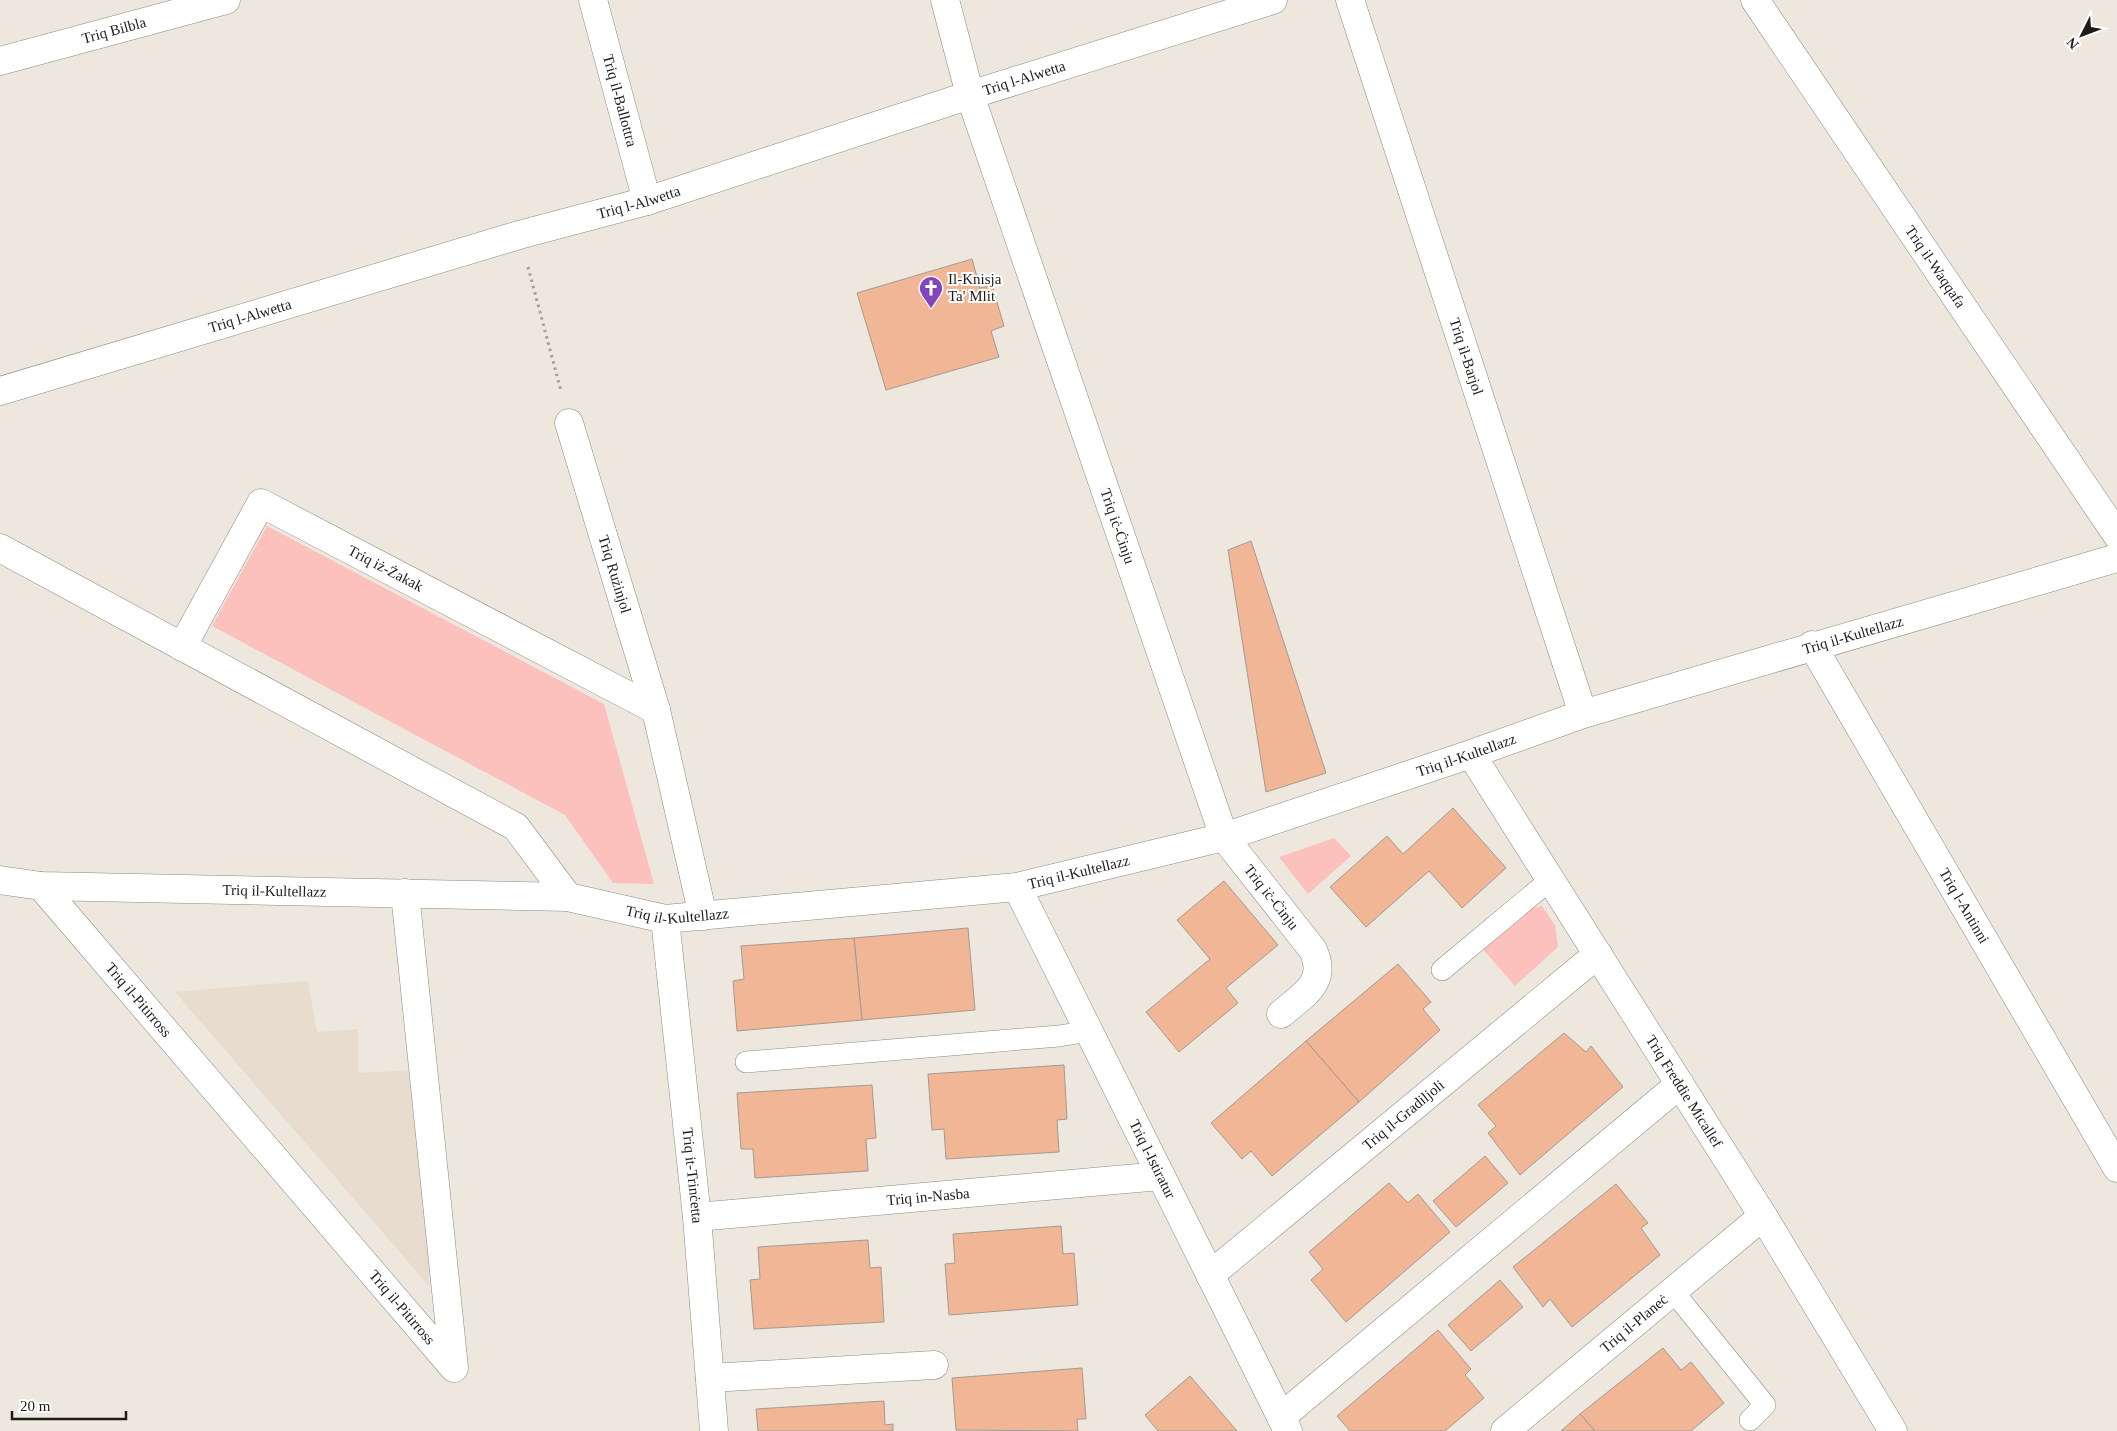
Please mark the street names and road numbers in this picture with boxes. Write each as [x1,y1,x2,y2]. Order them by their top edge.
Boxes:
street label: Triq Bilbla [80,14,148,47]
street label: Triq il-Ballottra [600,53,640,149]
street label: Triq l-Alwetta [981,57,1068,99]
street label: Triq l-Alwetta [595,183,683,222]
street label: Triq il-Waqqafa [1902,223,1969,311]
street label: Triq l-Alwetta [207,296,294,336]
street label: Triq il-Barjol [1446,316,1486,397]
street label: Triq iċ-Ċinju [1097,487,1138,566]
street label: Triq Rużinjol [595,533,634,615]
street label: Triq iż-Żakak [345,542,426,595]
street label: Triq il-Kultellazz [1801,613,1905,657]
street label: Triq il-Kultellazz [1414,731,1518,780]
street label: Triq il-Kultellazz [1026,852,1132,892]
street label: Triq iċ-Ċinju [1241,861,1302,933]
street label: Triq l-Antinni [1936,866,1992,946]
street label: Triq il-Kultellazz [222,882,327,900]
street label: Triq il-Kultellazz [624,902,730,927]
street label: Triq il-Pitirross [102,960,175,1040]
street label: Triq Freddie Micallef [1643,1032,1726,1150]
street label: Triq il-Gradiljoli [1359,1077,1447,1153]
street label: Triq l-Istiratur [1126,1117,1179,1201]
street label: Triq it-Trinċetta [679,1127,706,1224]
street label: Triq in-Nasba [886,1185,971,1208]
street label: Triq il-Pitirross [366,1267,438,1348]
street label: Triq il-Planeċ [1597,1291,1671,1356]

